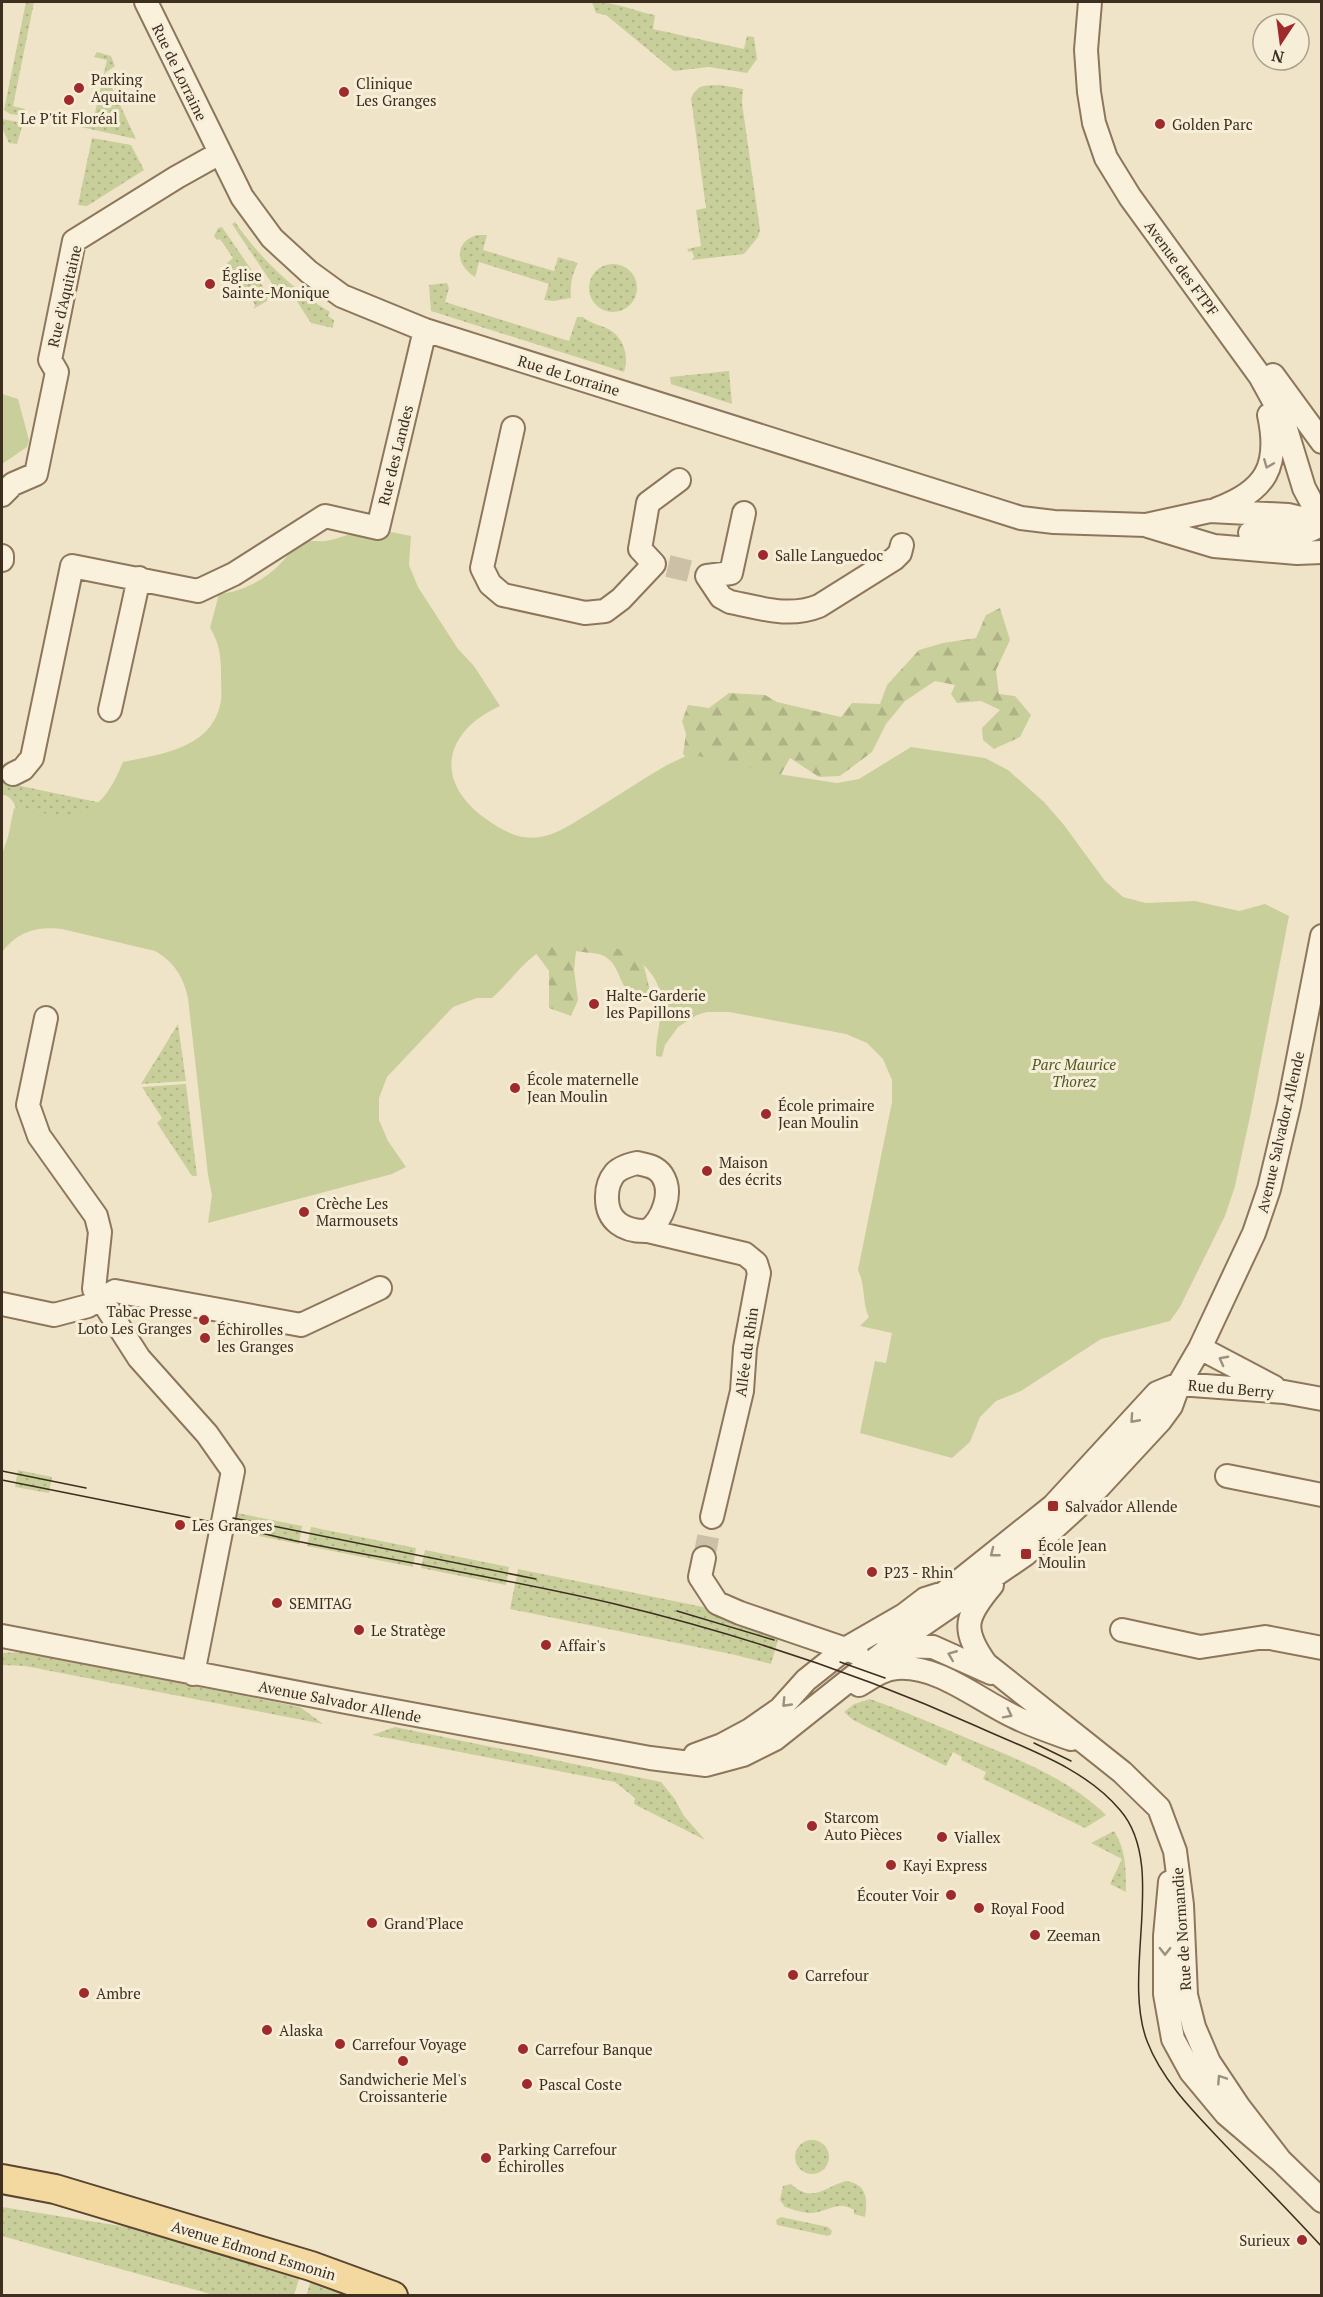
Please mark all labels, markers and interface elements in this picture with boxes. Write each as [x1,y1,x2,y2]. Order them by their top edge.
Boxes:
north arrow [1251,12,1311,72]
street label: Rue de Lorraine [148,20,212,124]
text: N [1269,45,1286,69]
place label: Parking Aquitaine [91,69,156,106]
place label: Clinique Les Granges [356,73,436,110]
marker: Parking Aquitaine [72,81,86,95]
marker: Clinique Les Granges [337,85,351,99]
marker: Le P'tit Floréal [62,93,76,107]
place label: Le P'tit Floréal [20,108,118,128]
place label: Golden Parc [1172,114,1253,134]
marker: Golden Parc [1153,117,1167,131]
street label: Avenue des FTPF [1141,216,1223,320]
street label: Rue d'Aquitaine [43,243,85,349]
place label: Église Sainte-Monique [222,265,330,302]
marker: Église Sainte-Monique [203,277,217,291]
street label: Rue de Lorraine [516,350,622,400]
street label: Rue des Landes [373,403,417,507]
one-way arrow [1263,458,1276,469]
place label: Salle Languedoc [775,545,883,565]
marker: Salle Languedoc [756,548,770,562]
place label: Halte-Garderie les Papillons [606,985,706,1022]
marker: Halte-Garderie les Papillons [587,997,601,1011]
street label: Avenue Salvador Allende [1252,1049,1308,1215]
park label: Parc Maurice Thorez [1031,1054,1116,1091]
place label: École maternelle Jean Moulin [527,1069,639,1106]
marker: École maternelle Jean Moulin [508,1081,522,1095]
place label: École primaire Jean Moulin [778,1095,875,1132]
marker: École primaire Jean Moulin [759,1107,773,1121]
place label: Maison des écrits [719,1152,782,1189]
marker: Maison des écrits [700,1164,714,1178]
place label: Crèche Les Marmousets [316,1193,398,1230]
marker: Crèche Les Marmousets [297,1205,311,1219]
place label: Tabac Presse Loto Les Granges [78,1301,192,1338]
street label: Allée du Rhin [730,1306,762,1398]
marker: Tabac Presse Loto Les Granges [197,1313,211,1327]
place label: Échirolles les Granges [217,1319,294,1356]
marker: Échirolles les Granges [198,1331,212,1345]
one-way arrow [1219,1356,1229,1367]
street label: Rue du Berry [1187,1374,1275,1402]
one-way arrow [1130,1412,1141,1423]
place label: Salvador Allende [1065,1496,1178,1516]
marker: Salvador Allende [1046,1499,1060,1513]
place label: Les Granges [192,1515,272,1535]
marker: Les Granges [173,1518,187,1532]
place label: École Jean Moulin [1038,1535,1107,1572]
one-way arrow [990,1546,1001,1557]
marker: École Jean Moulin [1019,1547,1033,1561]
place label: P23 - Rhin [884,1562,953,1582]
marker: P23 - Rhin [865,1565,879,1579]
place label: SEMITAG [289,1593,353,1613]
marker: SEMITAG [270,1596,284,1610]
place label: Le Stratège [371,1620,446,1640]
marker: Le Stratège [352,1623,366,1637]
place label: Affair's [558,1635,606,1655]
marker: Affair's [539,1638,553,1652]
one-way arrow [947,1650,958,1662]
street label: Avenue Salvador Allende [257,1675,423,1727]
one-way arrow [782,1695,793,1706]
one-way arrow [1002,1706,1013,1718]
place label: Starcom Auto Pièces [824,1807,902,1844]
marker: Starcom Auto Pièces [805,1819,819,1833]
place label: Viallex [954,1827,1001,1847]
marker: Viallex [935,1830,949,1844]
place label: Kayi Express [903,1855,987,1875]
marker: Kayi Express [884,1858,898,1872]
street label: Rue de Normandie [1167,1867,1195,1991]
place label: Écouter Voir [857,1885,939,1905]
marker: Écouter Voir [944,1888,958,1902]
place label: Royal Food [991,1898,1065,1918]
marker: Royal Food [972,1901,986,1915]
place label: Grand'Place [384,1913,464,1933]
marker: Grand'Place [365,1916,379,1930]
place label: Zeeman [1047,1925,1100,1945]
marker: Zeeman [1028,1928,1042,1942]
one-way arrow [1159,1946,1171,1955]
place label: Carrefour [805,1965,869,1985]
marker: Carrefour [786,1968,800,1982]
place label: Ambre [96,1983,141,2003]
marker: Ambre [77,1986,91,2000]
place label: Alaska [279,2020,324,2040]
marker: Alaska [260,2023,274,2037]
place label: Carrefour Voyage [352,2034,467,2054]
marker: Carrefour Voyage [333,2037,347,2051]
place label: Carrefour Banque [535,2039,653,2059]
marker: Carrefour Banque [516,2042,530,2056]
marker: Sandwicherie Mel's Croissanterie [396,2054,410,2068]
place label: Sandwicherie Mel's Croissanterie [339,2069,467,2106]
place label: Pascal Coste [539,2074,622,2094]
one-way arrow [1217,2074,1228,2085]
marker: Pascal Coste [520,2077,534,2091]
place label: Parking Carrefour Échirolles [498,2139,617,2176]
marker: Parking Carrefour Échirolles [479,2151,493,2165]
street label: Avenue Edmond Esmonin [169,2215,339,2285]
place label: Surieux [1239,2230,1290,2250]
marker: Surieux [1295,2233,1309,2247]

